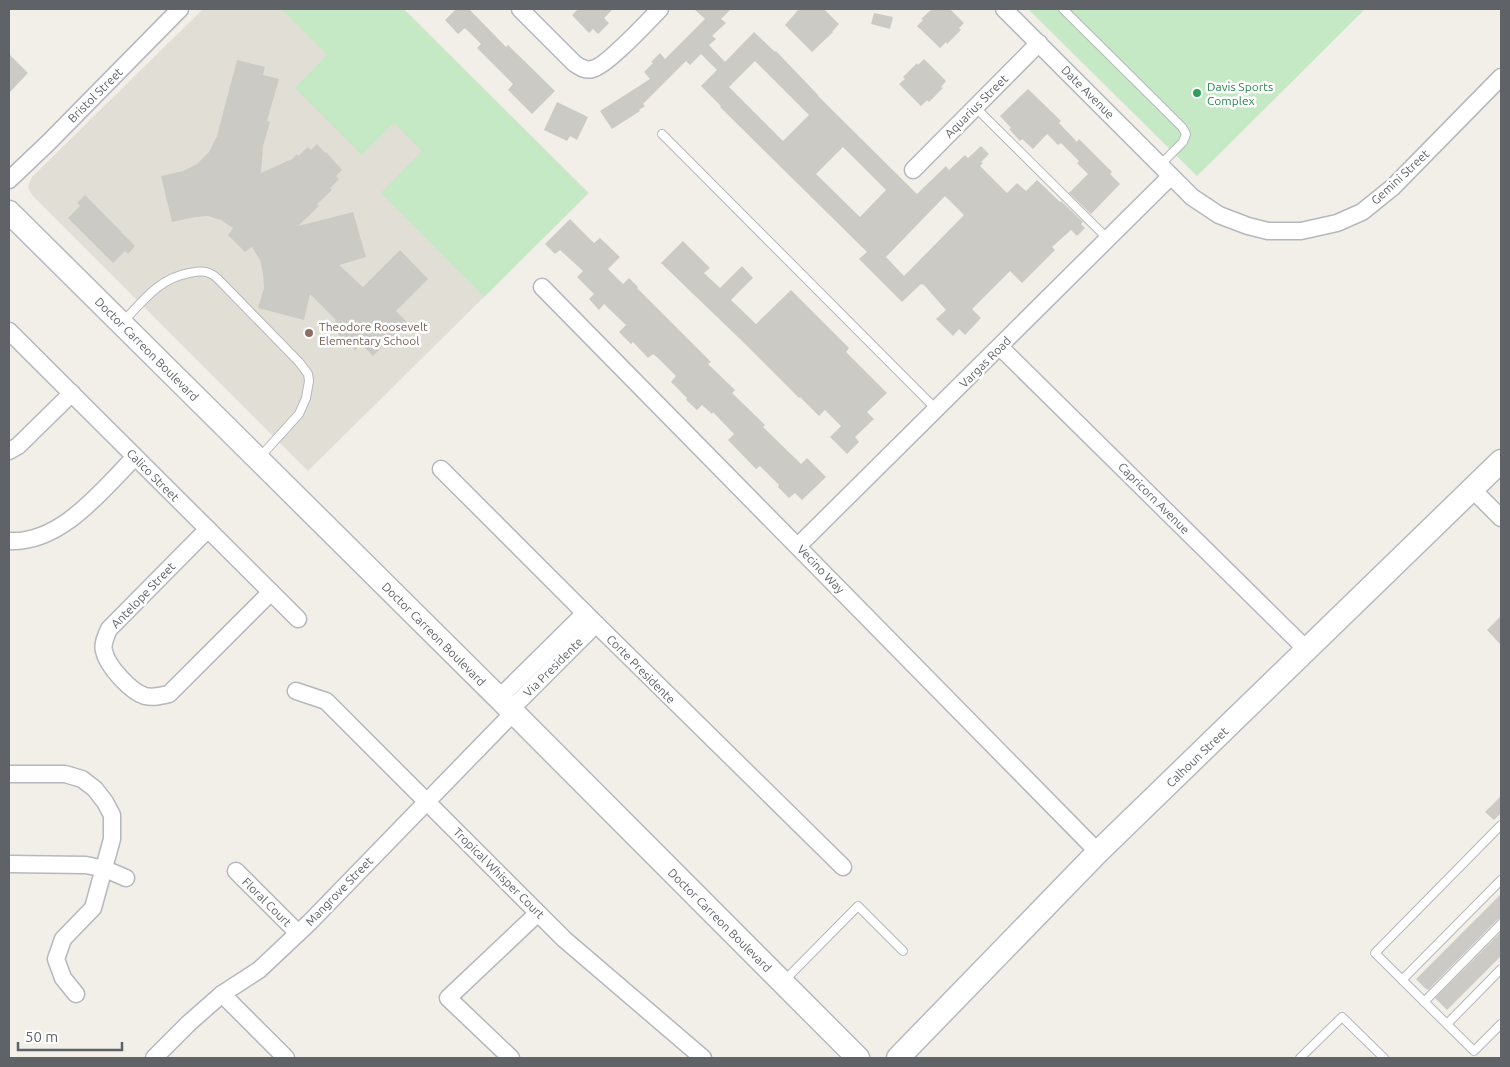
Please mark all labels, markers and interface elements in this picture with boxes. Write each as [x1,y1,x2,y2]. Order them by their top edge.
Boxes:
street label: Date Avenue [1059,63,1117,121]
street label: Bristol Street [65,65,125,125]
street label: Aquarius Street [942,72,1010,140]
place label: Davis Sports Complex [1207,80,1273,107]
marker: Davis Sports Complex [1191,87,1203,99]
street label: Gemini Street [1369,147,1432,207]
street label: Doctor Carreon Boulevard [93,295,201,403]
place label: Theodore Roosevelt Elementary School [319,320,428,347]
marker: Theodore Roosevelt Elementary School [303,327,315,339]
street label: Vargas Road [957,334,1013,390]
street label: Calico Street [124,446,182,504]
street label: Capricorn Avenue [1116,460,1192,536]
street label: Vecino Way [795,542,847,596]
street label: Antelope Street [108,559,178,630]
street label: Doctor Carreon Boulevard [380,580,488,688]
street label: Corte Presidente [604,632,678,706]
street label: Via Presidente [521,635,585,699]
street label: Calhoun Street [1164,724,1231,790]
street label: Tropical Whisper Court [451,825,547,921]
street label: Mangrove Street [303,854,375,928]
street label: Doctor Carreon Boulevard [666,866,774,974]
street label: Floral Court [240,875,294,929]
scale bar [18,1020,121,1052]
text: 50 m [25,1028,58,1045]

